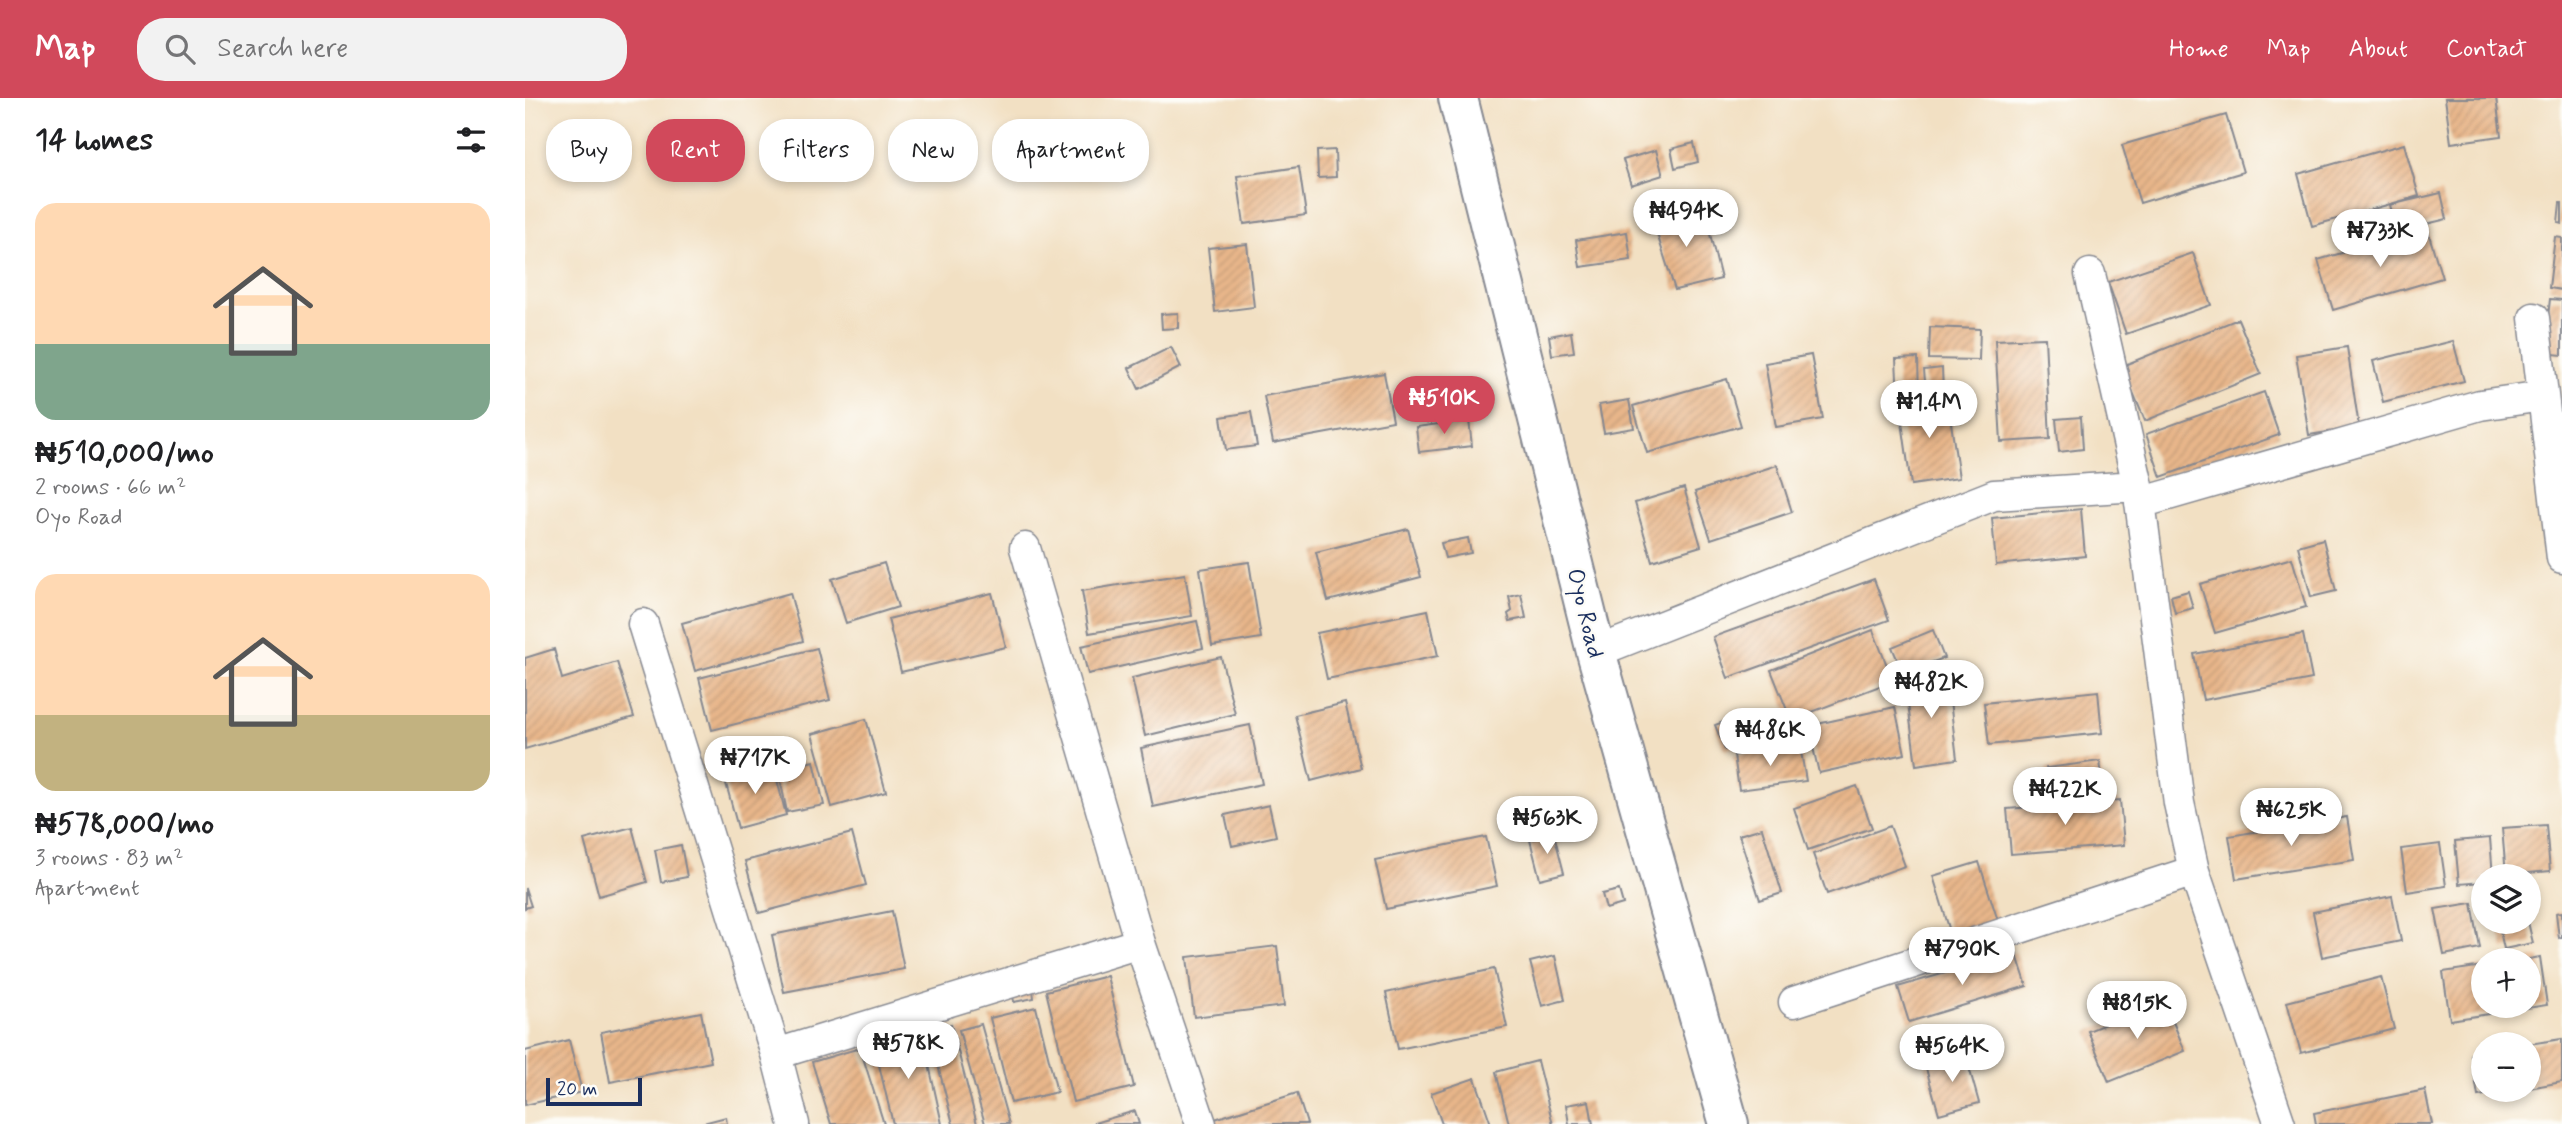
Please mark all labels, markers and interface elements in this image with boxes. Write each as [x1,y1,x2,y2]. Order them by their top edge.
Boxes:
search box [137,18,627,81]
text: Map [35,27,95,71]
icon: search [161,30,199,68]
text: Search here [217,32,348,66]
text: Home [2169,34,2229,65]
text: Map [2267,34,2311,65]
text: About [2349,34,2408,65]
text: Contact [2446,34,2527,65]
chip: Buy [546,119,632,182]
chip: Rent [646,119,745,182]
chip: Filters [759,119,874,182]
chip: New [888,119,978,182]
chip: Apartment [992,119,1149,182]
text: 14 homes [35,121,153,160]
icon: filters [452,121,490,159]
pin: ₦494K [1637,190,1735,249]
text: ₦494K [1649,197,1723,227]
pin: ₦733K [2331,209,2429,269]
text: ₦733K [2347,217,2413,247]
icon: home [200,248,326,374]
pin: ₦510K [1395,376,1493,436]
pin: ₦1.4M [1880,380,1978,440]
text: ₦510K [1409,384,1479,414]
text: ₦1.4M [1896,388,1962,418]
text: ₦510,000/mo [35,434,214,473]
text: 2 rooms · 66 m² [35,473,186,503]
text: Oyo Road [35,503,123,533]
street label: Oyo Road [1558,565,1611,661]
icon: home [200,619,326,745]
pin: ₦482K [1882,660,1980,720]
text: ₦482K [1895,668,1967,698]
pin: ₦486K [1721,708,1819,768]
text: ₦486K [1735,716,1805,746]
pin: ₦717K [706,736,804,796]
text: ₦717K [720,744,790,774]
pin: ₦422K [2016,768,2114,827]
text: ₦422K [2029,775,2101,805]
pin: ₦625K [2242,788,2340,848]
pin: ₦563K [1498,796,1596,856]
text: ₦625K [2256,796,2326,826]
text: ₦563K [1513,804,1581,834]
text: ₦578,000/mo [35,805,214,844]
text: 3 rooms · 83 m² [35,844,183,874]
map controls [2471,864,2541,1102]
button: layers [2471,864,2541,934]
text: Apartment [35,874,140,904]
pin: ₦790K [1913,928,2011,987]
text: ₦790K [1925,935,1999,965]
button: + [2471,948,2541,1018]
pin: ₦815K [2088,982,2186,1041]
text: ₦815K [2103,989,2171,1019]
pin: ₦578K [859,1021,957,1081]
pin: ₦564K [1903,1024,2001,1084]
text: ₦578K [873,1029,943,1059]
text: ₦564K [1916,1032,1988,1062]
button: − [2471,1032,2541,1102]
scale bar [546,1075,642,1107]
text: 20 m [557,1077,597,1102]

